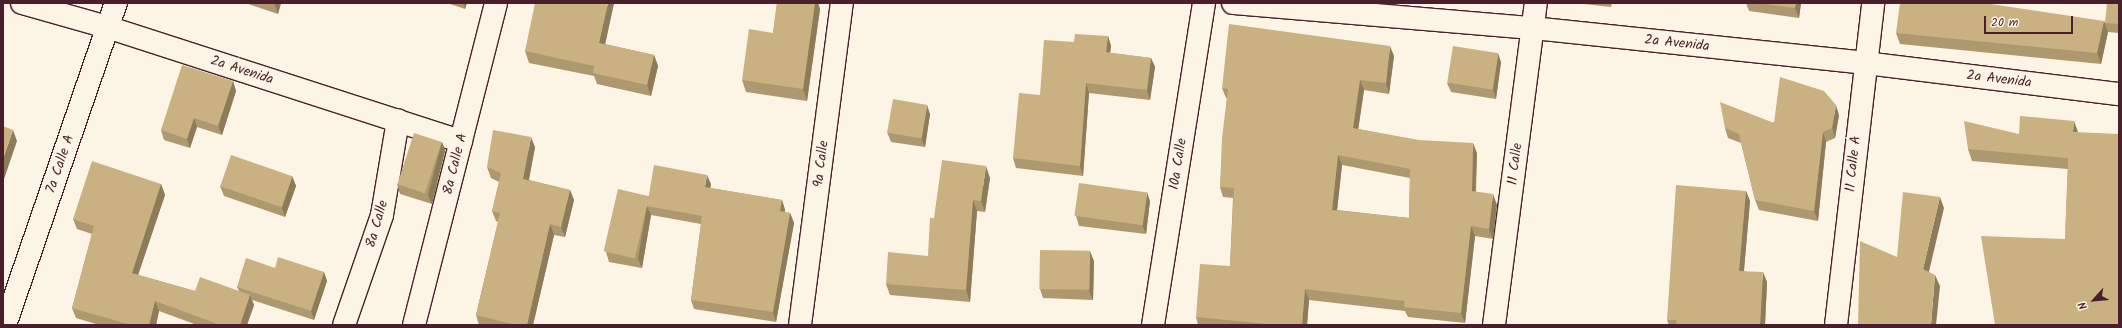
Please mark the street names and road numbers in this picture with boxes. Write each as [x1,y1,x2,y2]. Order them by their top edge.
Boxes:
street label: 2a Avenida [1644,31,1710,55]
street label: 2a Avenida [208,52,276,88]
street label: 2a Avenida [1966,67,2032,91]
street label: 8a Calle A [439,131,471,197]
street label: 7a Calle A [42,132,78,196]
street label: 11 Calle A [1842,135,1864,193]
street label: 10a Calle [1166,137,1190,191]
street label: 9a Calle [810,140,832,188]
street label: 11 Calle [1504,142,1526,186]
street label: 8a Calle [362,198,392,250]

